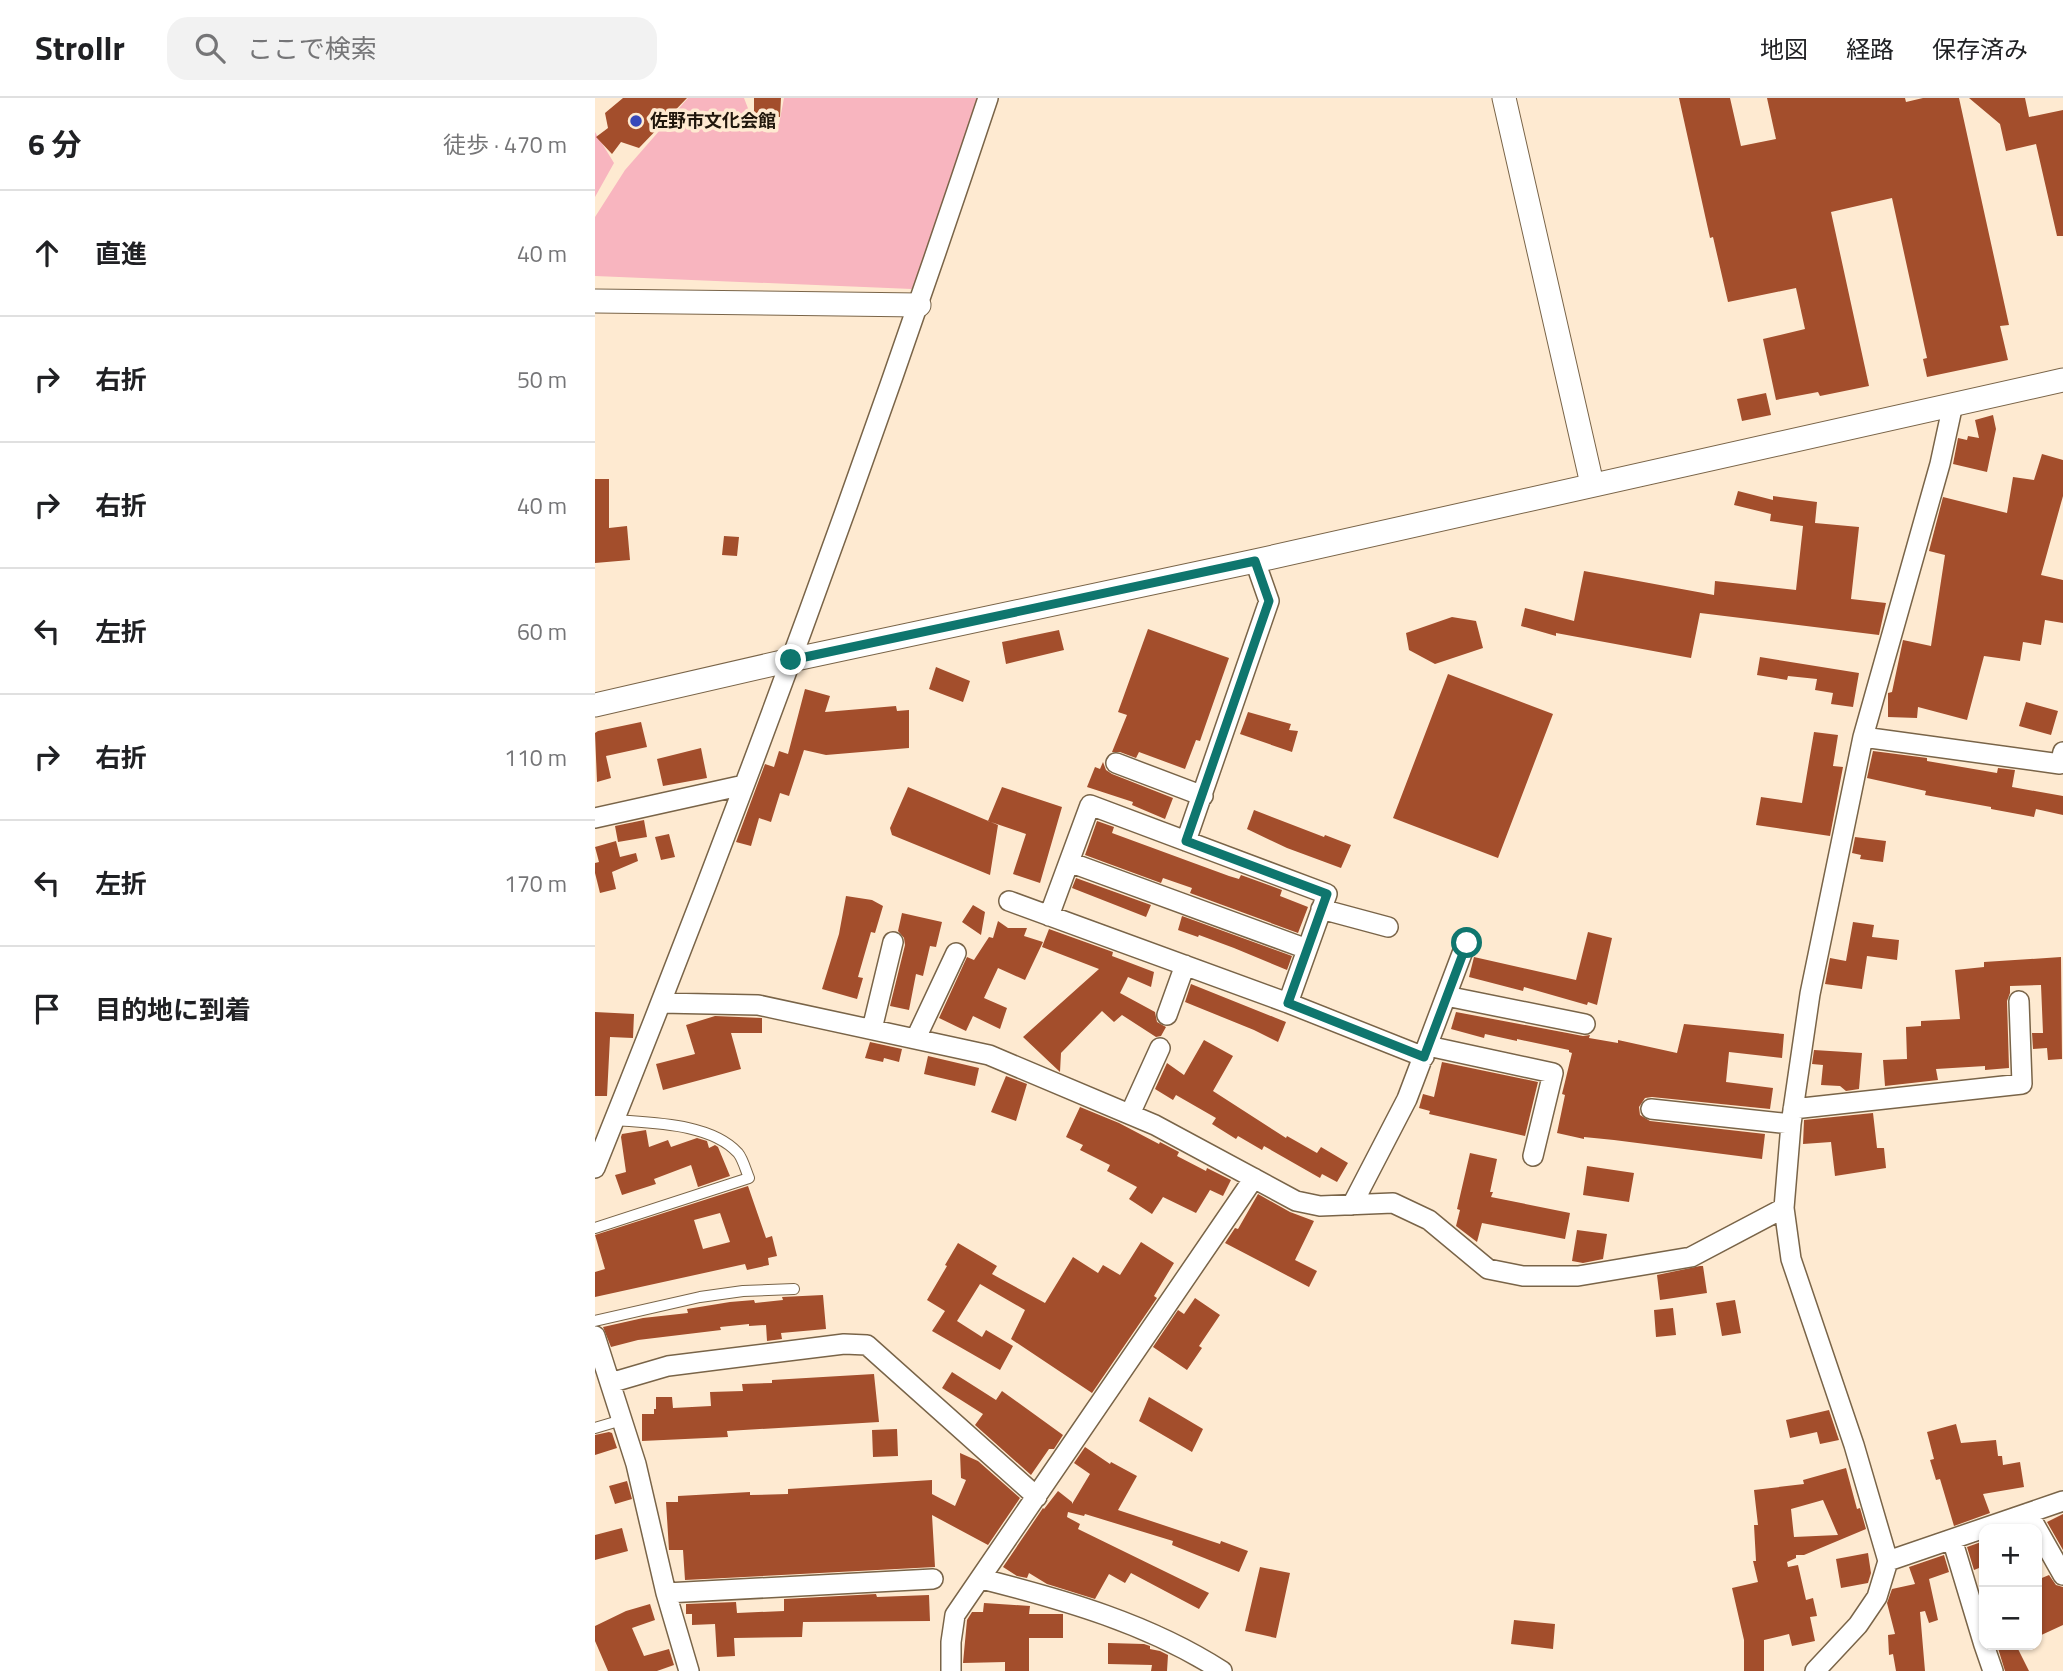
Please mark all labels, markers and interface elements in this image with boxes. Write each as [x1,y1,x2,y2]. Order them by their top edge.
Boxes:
search box [167,17,657,80]
text: Strollr [35,23,125,73]
icon: search [191,29,229,67]
text: ここで検索 [247,29,377,68]
text: 地図 [1760,31,1808,67]
text: 経路 [1846,31,1894,67]
text: 保存済み [1932,31,2028,67]
place label: 佐野市文化会館 [650,107,776,134]
marker: 佐野市文化会館 [628,113,644,129]
text: 6 分 [28,121,81,167]
text: 徒歩 · 470 m [443,127,567,162]
icon: ahead [28,234,66,272]
text: 直進 [95,234,147,273]
text: 40 m [517,236,567,271]
icon: right [28,360,66,398]
text: 右折 [95,360,147,399]
text: 50 m [517,362,567,397]
icon: right [28,486,66,524]
text: 右折 [95,486,147,525]
text: 40 m [517,488,567,523]
icon: left [28,612,66,650]
text: 左折 [95,612,147,651]
text: 60 m [517,614,567,649]
route end [775,644,806,675]
icon: right [28,738,66,776]
text: 右折 [95,738,147,777]
text: 110 m [504,740,567,775]
icon: left [28,864,66,902]
text: 左折 [95,864,147,903]
text: 170 m [504,866,567,901]
route start [1451,927,1482,958]
icon: arrive [28,990,66,1028]
text: 目的地に到着 [95,990,251,1029]
map controls [1979,1524,2042,1650]
button: + [1979,1524,2042,1587]
button: − [1979,1587,2042,1650]

